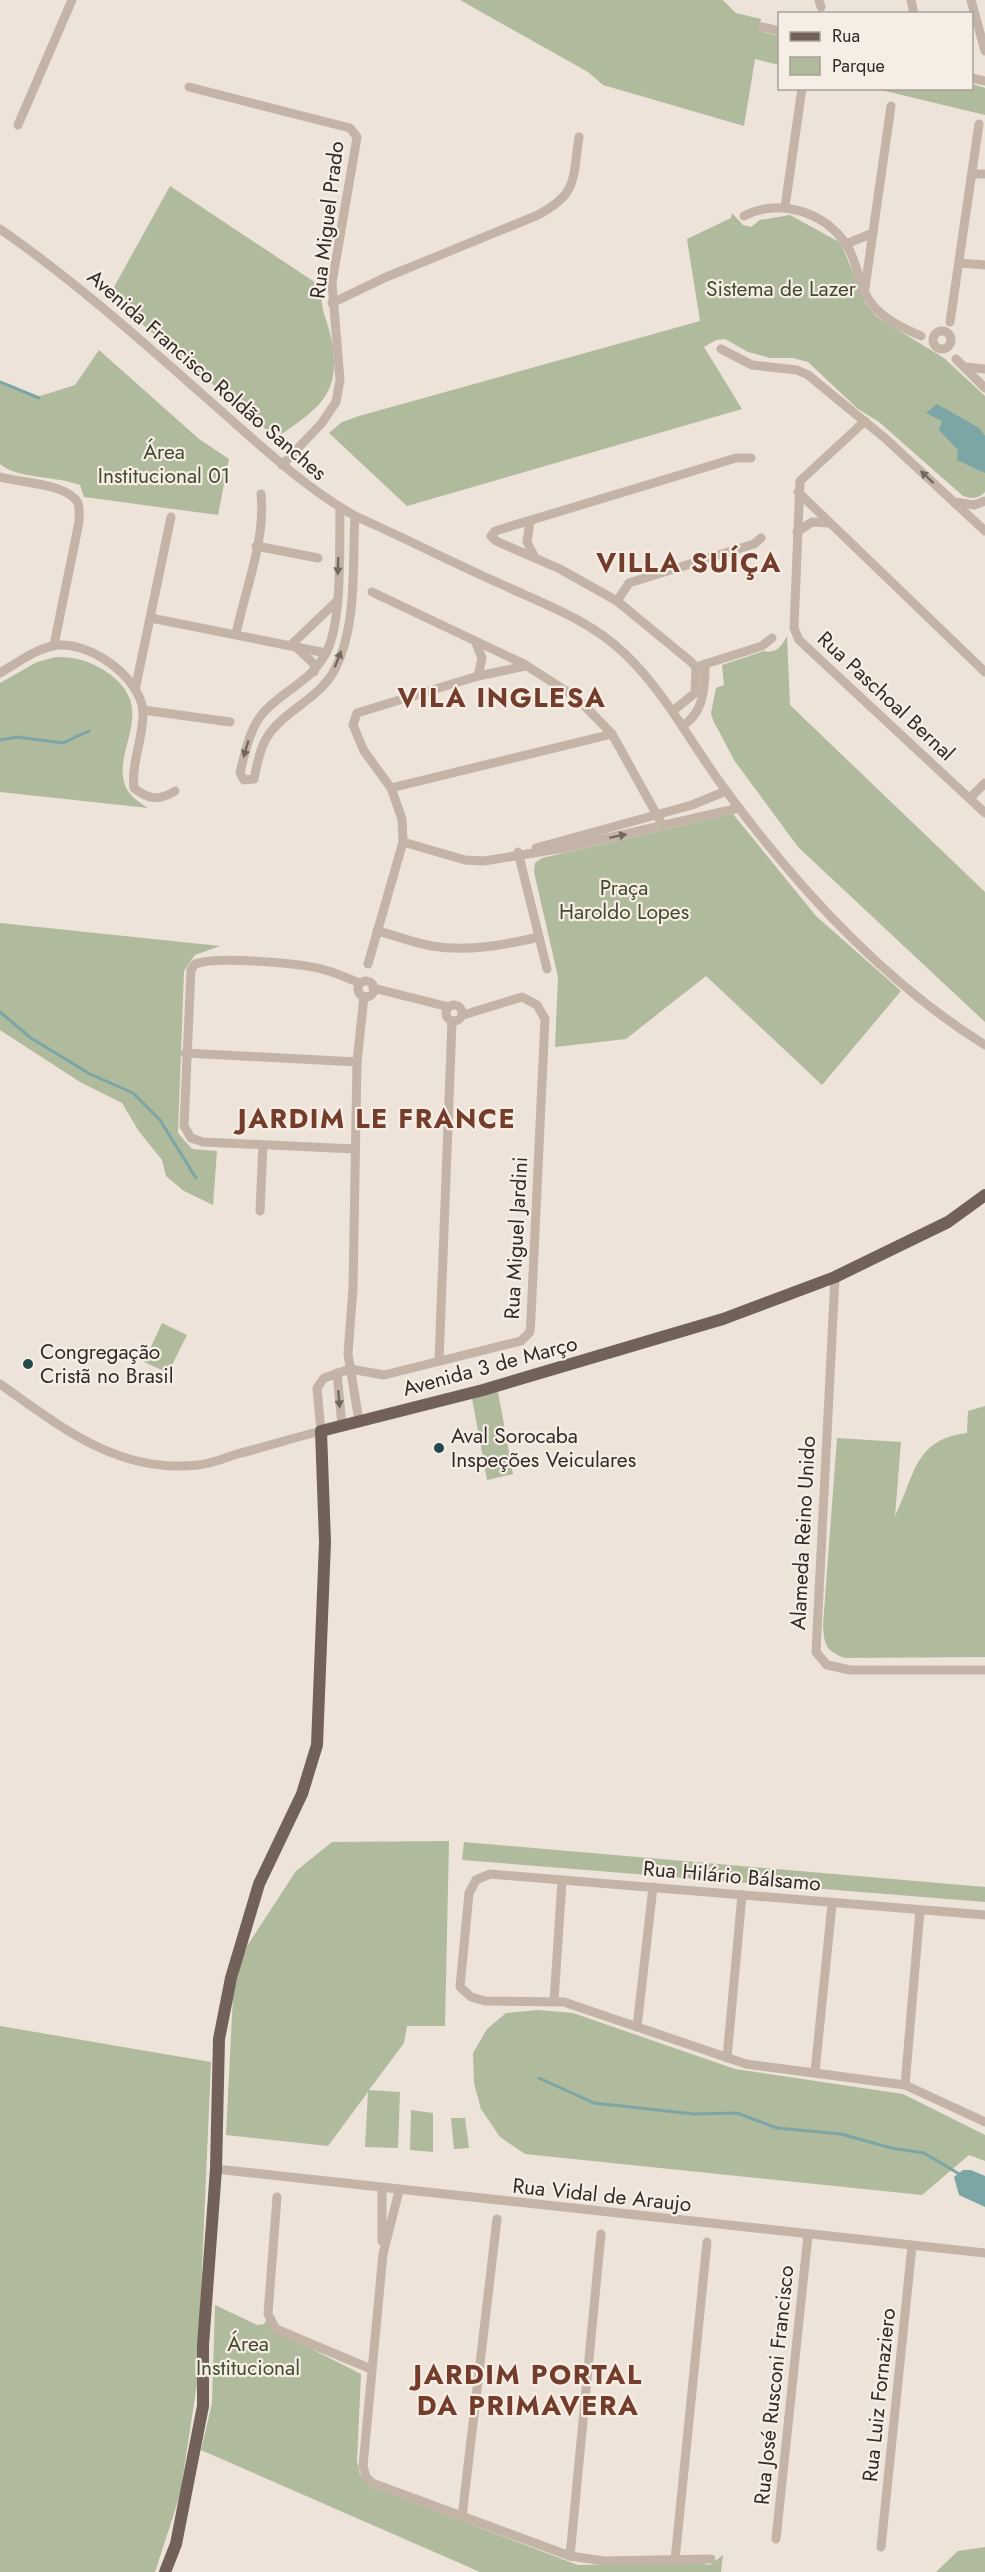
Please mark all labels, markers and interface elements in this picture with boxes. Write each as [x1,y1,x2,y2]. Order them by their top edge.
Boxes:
legend [778,12,973,90]
text: Rua [832,23,860,49]
text: Parque [832,53,885,79]
street label: Rua Miguel Prado [302,140,352,300]
street label: Avenida Francisco Roldão Sanches [81,262,333,488]
park label: Sistema de Lazer [706,274,857,304]
park label: Área Institucional 01 [98,437,230,491]
one-way arrow [919,470,934,484]
district label: VILLA SUÍÇA [595,543,782,582]
one-way arrow [333,556,342,575]
street label: Rua Paschoal Bernal [811,624,961,768]
one-way arrow [334,650,343,668]
district label: VILA INGLESA [397,678,606,717]
one-way arrow [241,740,250,758]
one-way arrow [608,831,627,840]
park label: Praça Haroldo Lopes [559,873,689,927]
district label: JARDIM LE FRANCE [233,1099,516,1138]
street label: Rua Miguel Jardini [497,1156,535,1320]
street label: Avenida 3 de Março [399,1328,581,1404]
place label: Congregação Cristã no Brasil [40,1337,174,1391]
marker: Congregação Cristã no Brasil [21,1357,35,1371]
one-way arrow [334,1390,344,1409]
place label: Aval Sorocaba Inspeções Veiculares [451,1421,636,1475]
street label: Alameda Reino Unido [783,1435,823,1631]
marker: Aval Sorocaba Inspeções Veiculares [432,1441,446,1455]
street label: Rua Hilário Bálsamo [642,1853,822,1899]
street label: Rua Vidal de Araujo [511,2171,693,2219]
street label: Rua José Rusconi Francisco [747,2264,801,2506]
street label: Rua Luiz Fornaziero [855,2307,903,2483]
park label: Área Institucional [196,2329,300,2383]
district label: JARDIM PORTAL DA PRIMAVERA [408,2355,643,2425]

